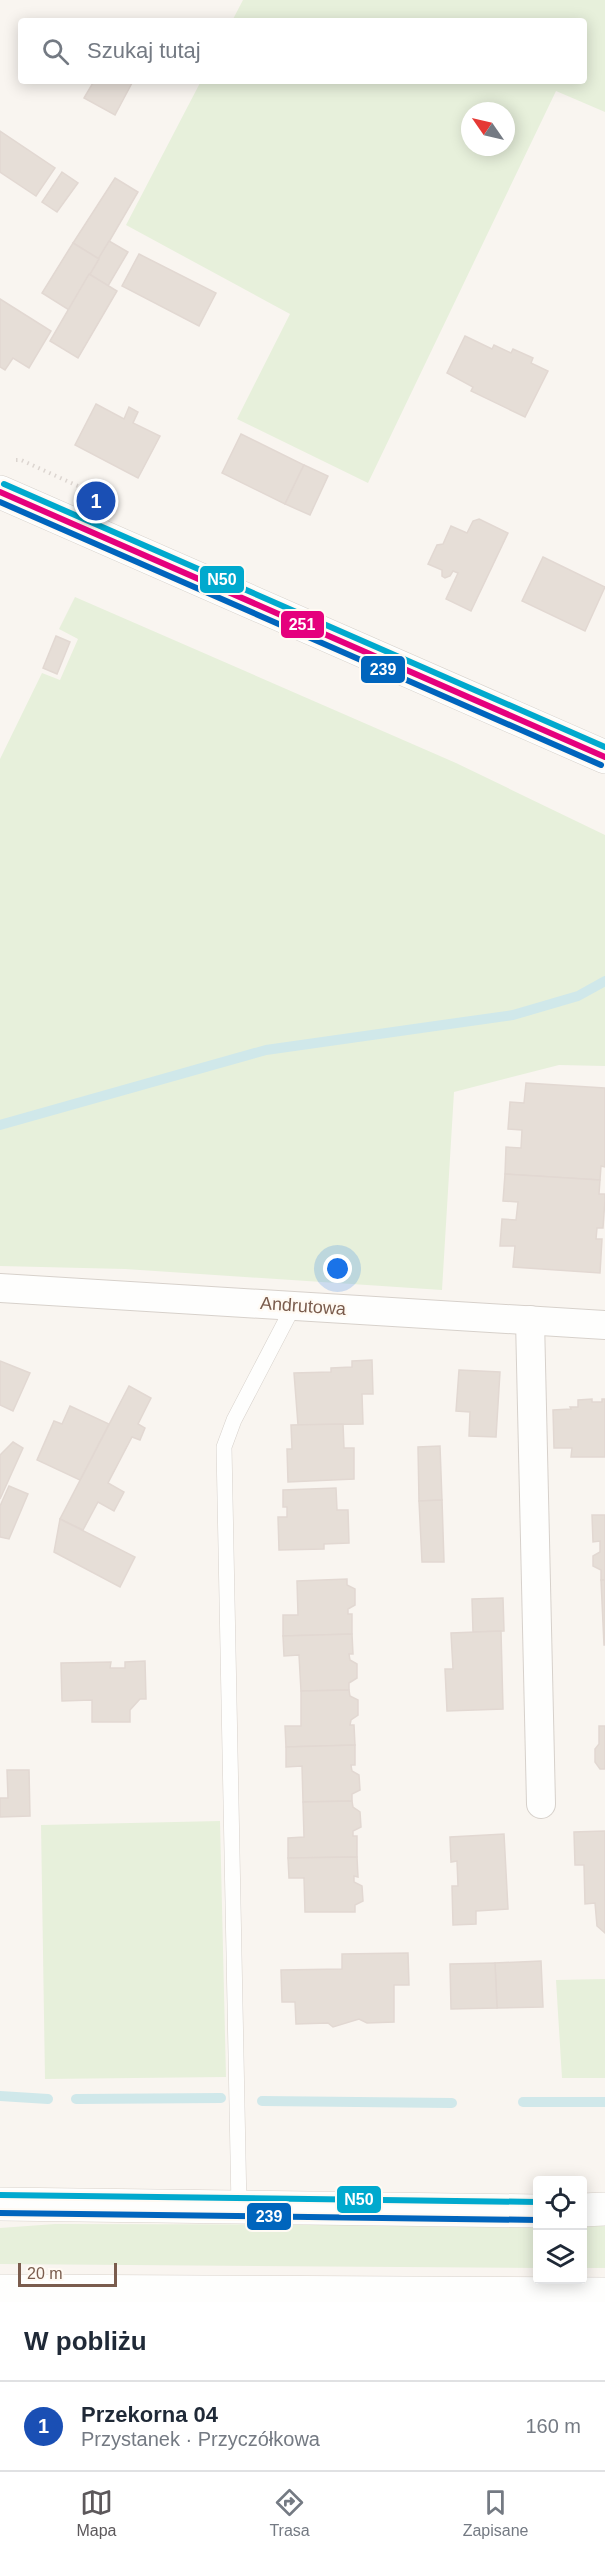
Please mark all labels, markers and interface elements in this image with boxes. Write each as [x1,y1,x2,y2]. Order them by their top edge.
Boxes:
search box [18,18,587,84]
icon: search [39,35,72,68]
text: Szukaj tutaj [87,38,201,63]
north arrow [461,102,515,156]
pin: 1 [76,478,116,524]
line badge: N50 [199,565,245,594]
text: N50 [207,571,237,588]
line badge: 251 [280,610,325,639]
text: 251 [289,616,315,633]
line badge: 239 [360,655,406,684]
text: 239 [370,661,396,678]
your location [323,1254,352,1283]
street label: Andrutowa [259,1293,348,1319]
map controls [533,2176,587,2284]
button: locate [533,2176,587,2230]
line badge: N50 [336,2185,382,2214]
text: N50 [344,2191,374,2208]
line badge: 239 [246,2202,292,2231]
text: 239 [256,2208,282,2225]
button: layers [533,2230,587,2284]
scale bar [18,2260,117,2288]
text: 20 m [27,2265,63,2282]
text: W pobliżu [24,2326,147,2356]
text: Przekorna 04 [81,2402,218,2427]
text: 1 [38,2415,49,2437]
text: 160 m [525,2415,581,2437]
text: Przystanek · Przyczółkowa [81,2428,320,2450]
tab: Mapa [76,2486,117,2540]
tab: Trasa [269,2486,310,2540]
tab: Zapisane [463,2486,529,2540]

